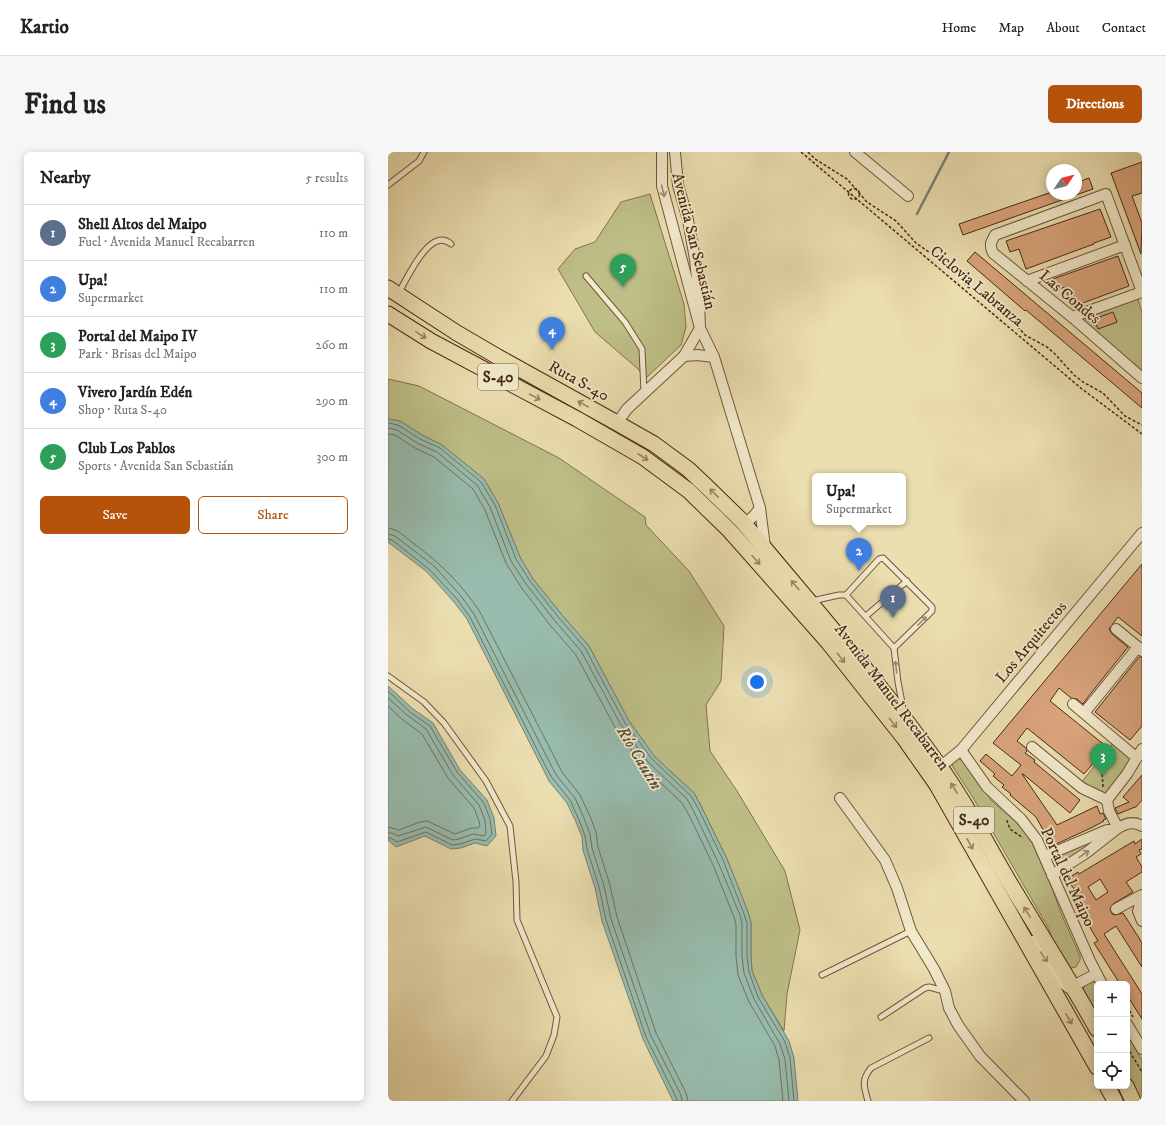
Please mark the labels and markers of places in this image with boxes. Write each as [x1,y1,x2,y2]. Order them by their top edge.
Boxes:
pin: 5 [610,254,636,287]
pin: 4 [539,317,565,350]
pin: 2 [846,538,872,571]
pin: 1 [880,585,906,618]
pin: 3 [1090,743,1116,776]

